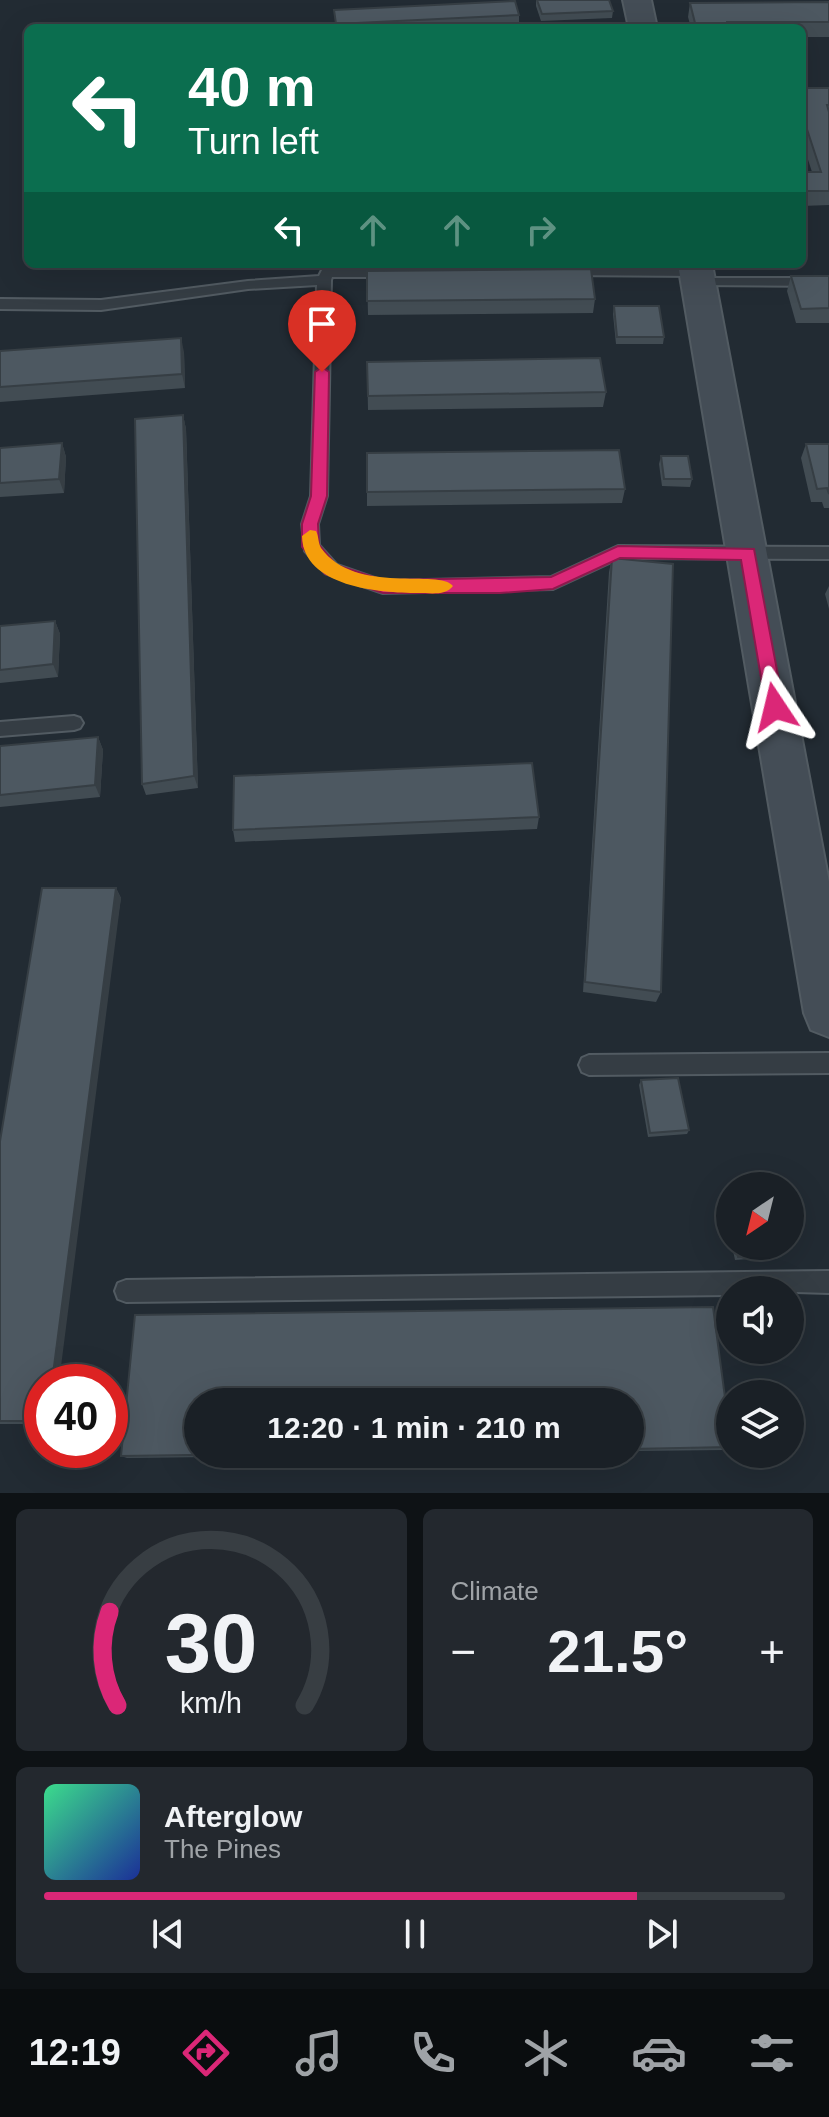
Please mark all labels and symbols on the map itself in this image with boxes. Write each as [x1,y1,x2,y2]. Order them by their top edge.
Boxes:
pin [288,290,356,372]
position arrow [733,665,817,749]
north arrow [716,1172,804,1260]
speed limit sign: 40 [24,1364,128,1468]

